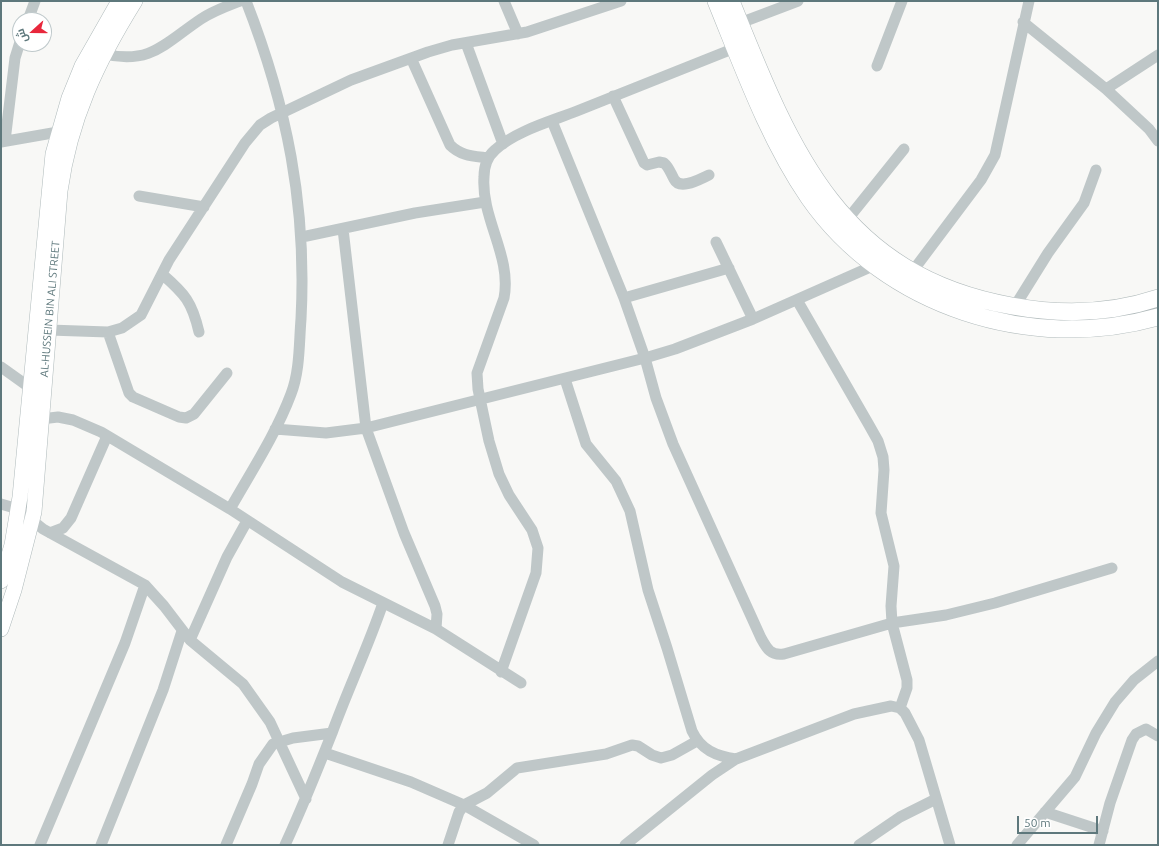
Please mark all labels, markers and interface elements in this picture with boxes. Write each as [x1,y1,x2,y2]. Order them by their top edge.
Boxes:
north arrow [12,12,52,52]
text: ش [14,27,30,45]
street label: AL-HUSSEIN BIN ALI STREET [37,240,63,378]
scale bar [1019,808,1100,834]
text: 50 m [1024,816,1051,829]

